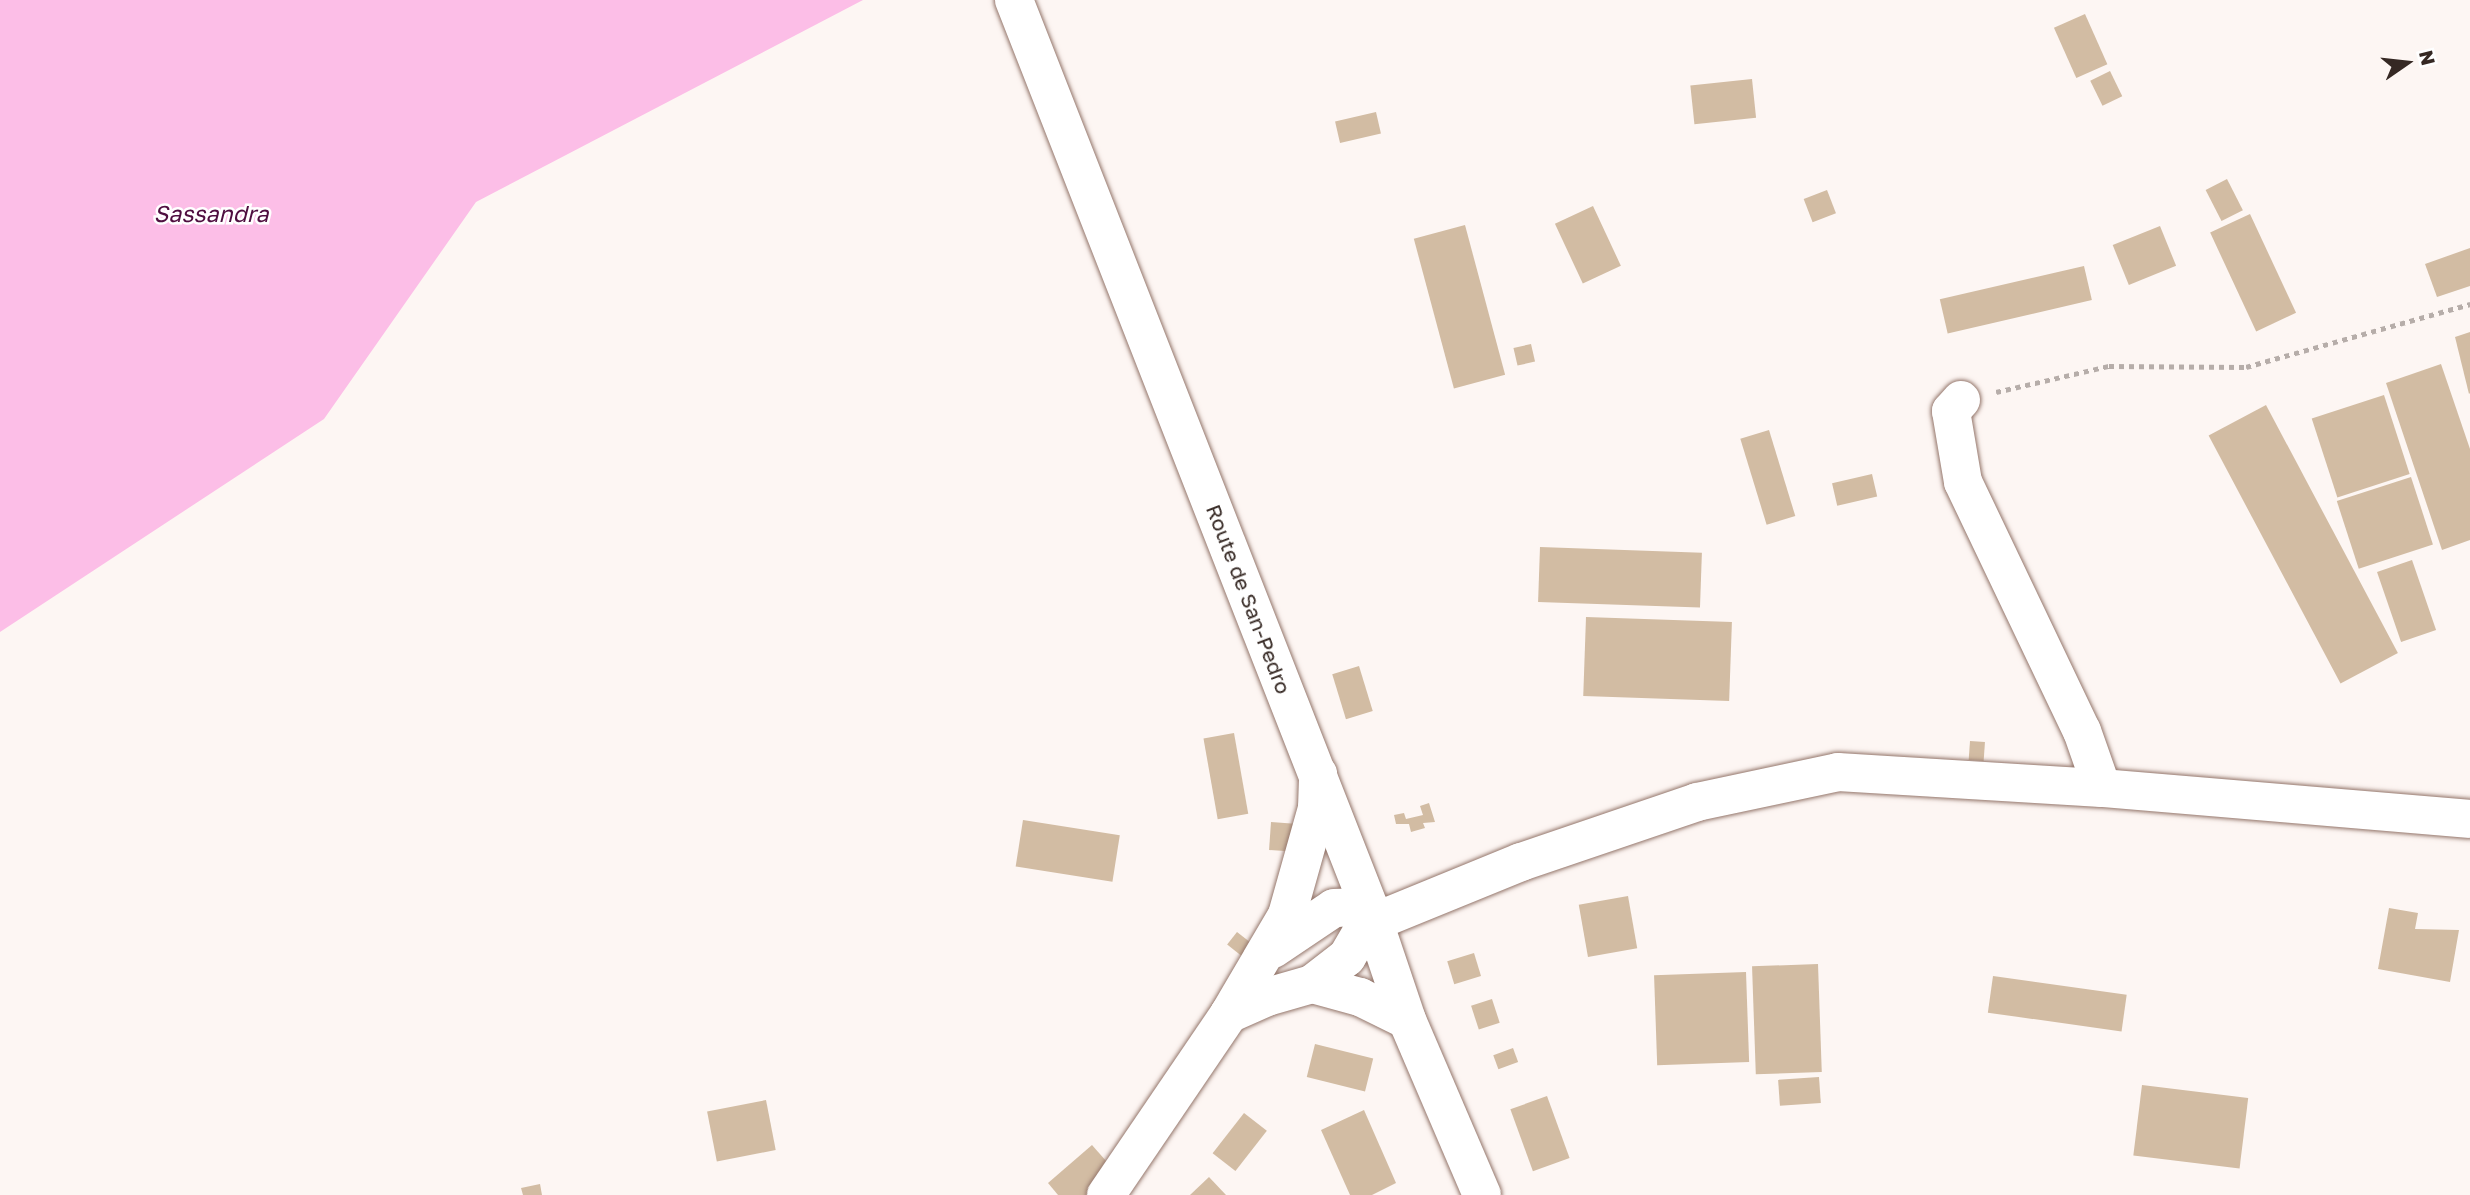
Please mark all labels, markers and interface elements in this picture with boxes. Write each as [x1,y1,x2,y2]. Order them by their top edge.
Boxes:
north arrow [2372,28,2442,98]
text: N [2415,48,2441,68]
water label: Sassandra [153,199,269,227]
street label: Route de San-Pedro [1201,501,1297,697]

